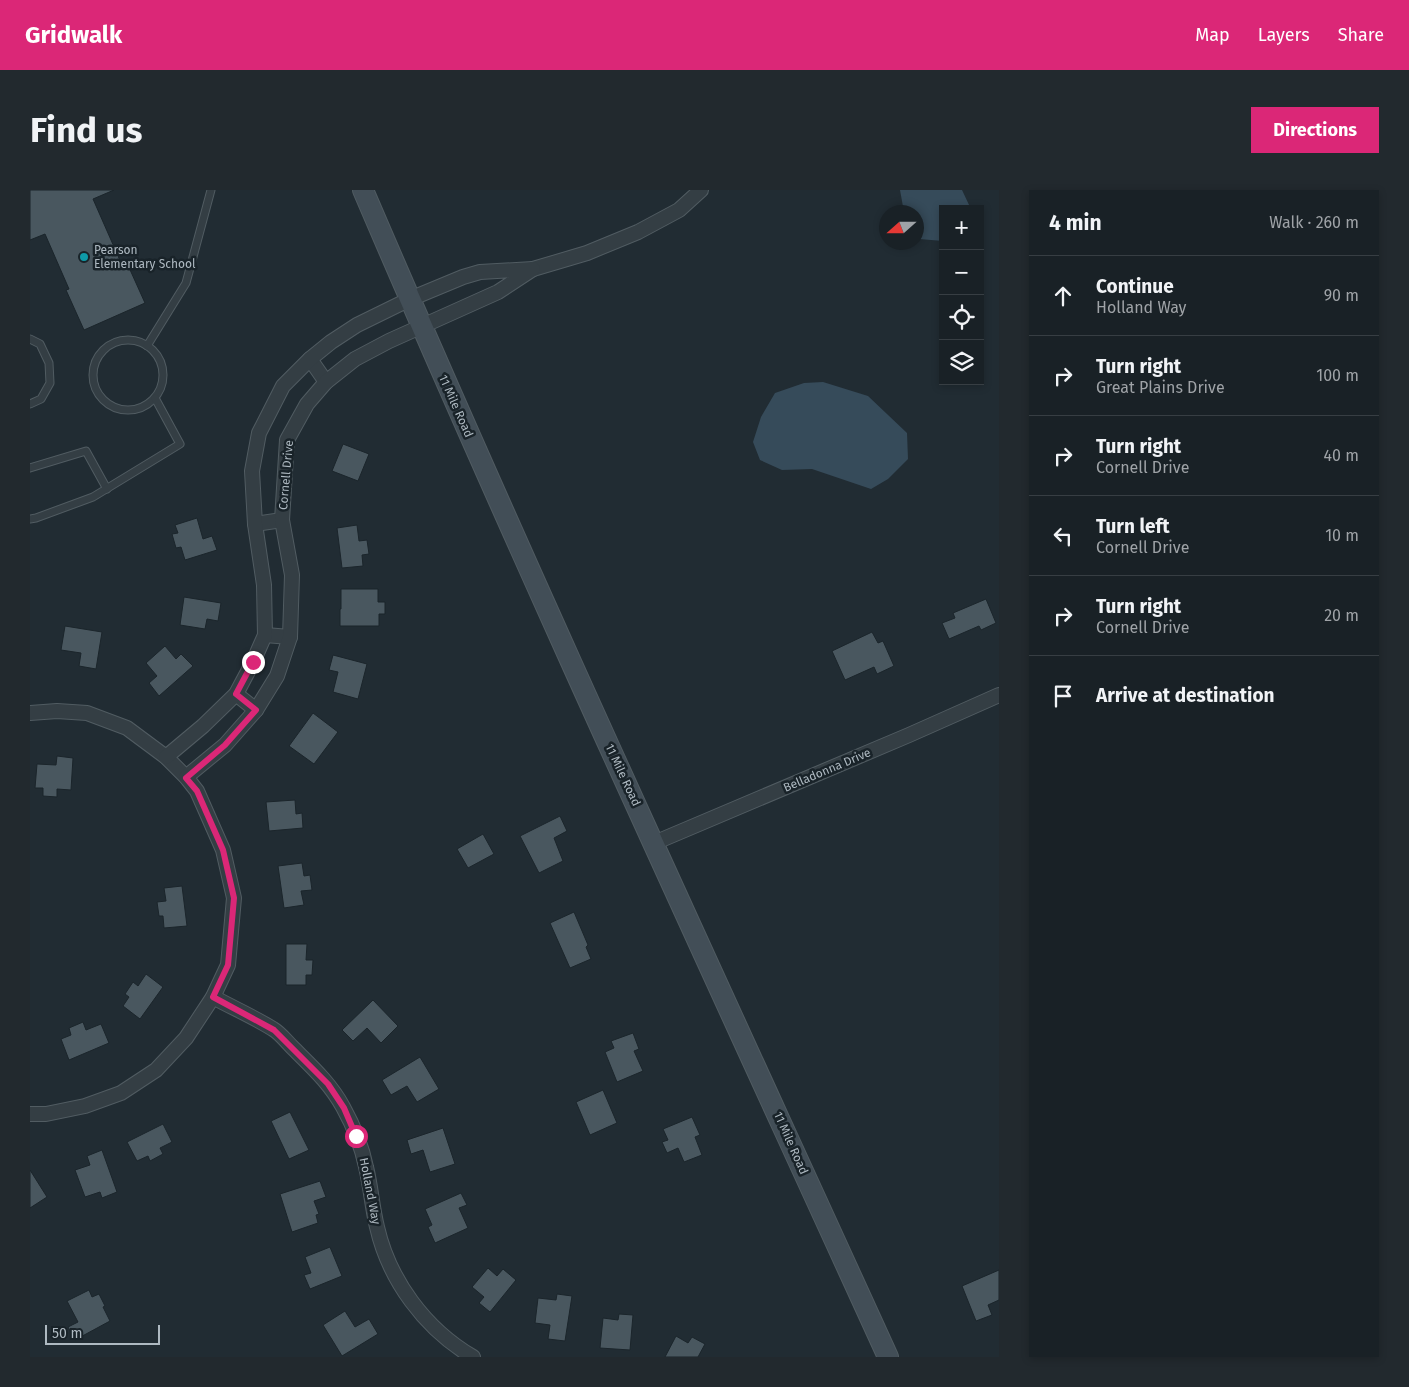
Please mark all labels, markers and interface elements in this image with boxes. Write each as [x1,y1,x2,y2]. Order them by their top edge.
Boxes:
text: Gridwalk [25,21,122,49]
text: Map [1195,24,1230,46]
text: Layers [1258,24,1310,46]
text: Share [1338,24,1384,46]
button: Directions [1251,107,1379,153]
text: Find us [30,109,142,151]
north arrow [879,205,924,250]
map controls [939,205,984,385]
button: + [939,205,984,250]
text: 4 min [1049,210,1102,236]
text: Walk · 260 m [1269,213,1359,232]
place label: Pearson Elementary School [94,243,196,271]
button: − [939,250,984,295]
marker: Pearson Elementary School [78,251,90,263]
text: Continue [1096,275,1174,298]
icon: ahead [1049,282,1077,310]
text: 90 m [1324,286,1359,305]
button: locate [939,295,984,340]
text: Holland Way [1096,298,1186,317]
button: layers [939,340,984,385]
text: Turn right [1096,355,1181,378]
icon: right [1049,362,1077,390]
text: 100 m [1316,366,1359,385]
street label: 11 Mile Road [436,373,476,439]
text: Great Plains Drive [1096,378,1225,397]
text: Turn right [1096,435,1181,458]
street label: Cornell Drive [276,439,296,511]
icon: right [1049,442,1077,470]
text: 40 m [1324,446,1359,465]
text: Cornell Drive [1096,458,1189,477]
text: Turn left [1096,515,1170,538]
icon: left [1049,522,1077,550]
text: 10 m [1325,526,1359,545]
text: Cornell Drive [1096,538,1189,557]
text: Turn right [1096,595,1181,618]
icon: right [1049,602,1077,630]
text: 20 m [1324,606,1359,625]
text: Cornell Drive [1096,618,1189,637]
route end [242,651,265,674]
icon: arrive [1049,682,1077,710]
text: Arrive at destination [1096,684,1275,707]
street label: 11 Mile Road [603,742,643,808]
street label: Belladonna Drive [781,745,873,795]
street label: 11 Mile Road [771,1110,811,1176]
route start [345,1125,368,1148]
street label: Holland Way [357,1156,383,1226]
scale bar [45,1322,160,1345]
text: 50 m [52,1325,83,1342]

